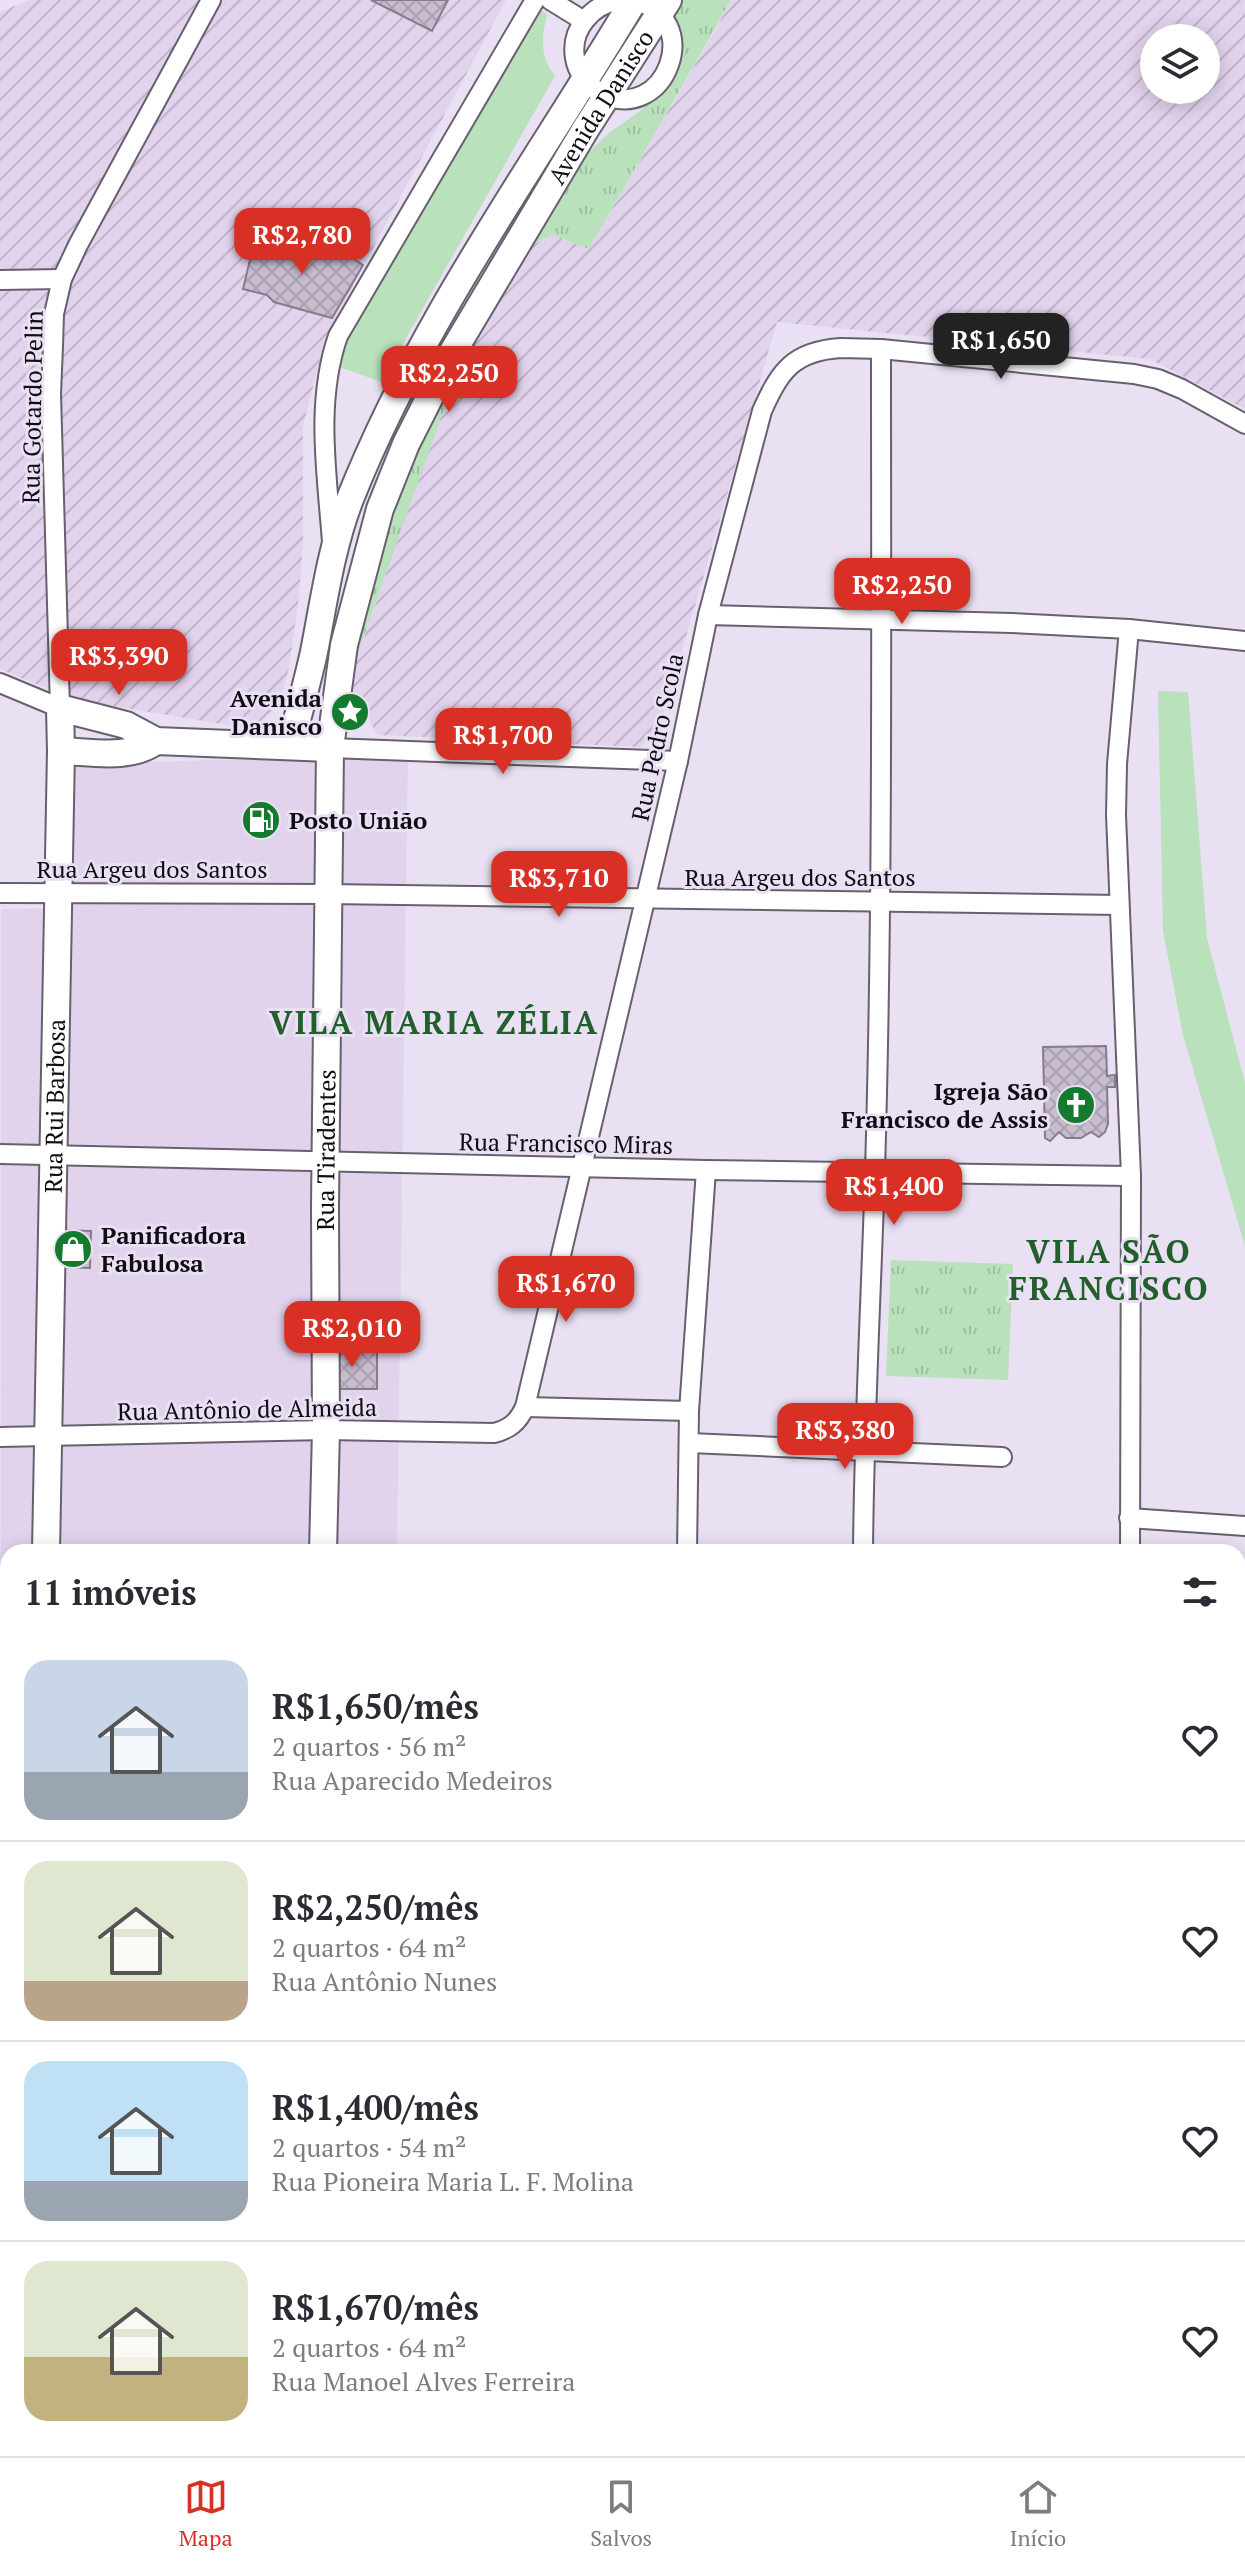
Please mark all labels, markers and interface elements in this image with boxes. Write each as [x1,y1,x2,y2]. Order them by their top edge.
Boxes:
street label: Avenida Danisco [540,24,661,190]
map controls [1140,24,1220,104]
button: layers [1140,24,1220,104]
pin: R$2,780 [228,208,376,276]
text: R$2,780 [252,217,352,251]
street label: Rua Gotardo Pelin [14,310,50,504]
pin: R$1,650 [927,313,1075,381]
text: R$1,650 [951,322,1051,356]
pin: R$2,250 [375,346,523,414]
text: R$2,250 [399,355,499,389]
pin: R$2,250 [828,558,976,626]
text: R$2,250 [852,567,952,601]
pin: R$3,390 [45,629,193,697]
text: R$3,390 [69,638,169,672]
street label: Rua Pedro Scola [624,650,690,824]
place label: Avenida Danisco [230,682,323,742]
place icon: Avenida Danisco [329,691,371,733]
pin: R$1,700 [429,708,577,776]
text: R$1,700 [453,717,553,751]
fuel station icon: Posto União [240,799,282,841]
place label: Posto União [289,804,427,836]
pin: R$3,710 [485,851,633,919]
street label: Rua Argeu dos Santos [36,853,268,885]
text: R$3,710 [509,860,609,894]
street label: Rua Argeu dos Santos [684,861,916,893]
district label: VILA MARIA ZÉLIA [269,1001,599,1043]
street label: Rua Rui Barbosa [37,1019,72,1193]
street label: Rua Tiradentes [309,1069,342,1231]
place label: Igreja São Francisco de Assis [841,1075,1048,1135]
church icon: Igreja São Francisco de Assis [1055,1084,1097,1126]
street label: Rua Francisco Miras [459,1125,673,1161]
pin: R$1,400 [820,1159,968,1227]
text: R$1,400 [844,1168,944,1202]
place label: Panificadora Fabulosa [101,1219,247,1279]
shop icon: Panificadora Fabulosa [52,1228,94,1270]
district label: VILA SÃO FRANCISCO [1008,1230,1210,1309]
pin: R$1,670 [492,1256,640,1324]
text: R$1,670 [516,1265,616,1299]
pin: R$2,010 [278,1301,426,1369]
text: R$2,010 [302,1310,402,1344]
street label: Rua Antônio de Almeida [117,1391,377,1427]
pin: R$3,380 [771,1403,919,1471]
text: R$3,380 [795,1412,895,1446]
text: 11 imóveis [24,1570,197,1615]
icon: filters [1178,1570,1222,1614]
text: R$1,650/mês [272,1684,479,1729]
icon: home [88,1692,184,1788]
icon: heart [1178,1718,1222,1762]
text: 2 quartos · 56 m² [272,1729,466,1763]
text: Rua Aparecido Medeiros [272,1763,553,1797]
text: R$2,250/mês [272,1885,479,1930]
icon: home [88,1893,184,1989]
icon: heart [1178,1919,1222,1963]
text: 2 quartos · 64 m² [272,1930,466,1964]
text: Rua Antônio Nunes [272,1964,497,1998]
text: R$1,400/mês [272,2085,479,2130]
icon: home [88,2093,184,2189]
icon: heart [1178,2119,1222,2163]
text: 2 quartos · 54 m² [272,2130,466,2164]
text: Rua Pioneira Maria L. F. Molina [272,2164,634,2198]
text: R$1,670/mês [272,2285,479,2330]
icon: home [88,2293,184,2389]
icon: heart [1178,2319,1222,2363]
text: 2 quartos · 64 m² [272,2330,466,2364]
text: Rua Manoel Alves Ferreira [272,2364,575,2398]
tab: Mapa [179,2475,233,2552]
tab: Salvos [590,2475,652,2552]
tab: Início [1010,2475,1066,2552]

